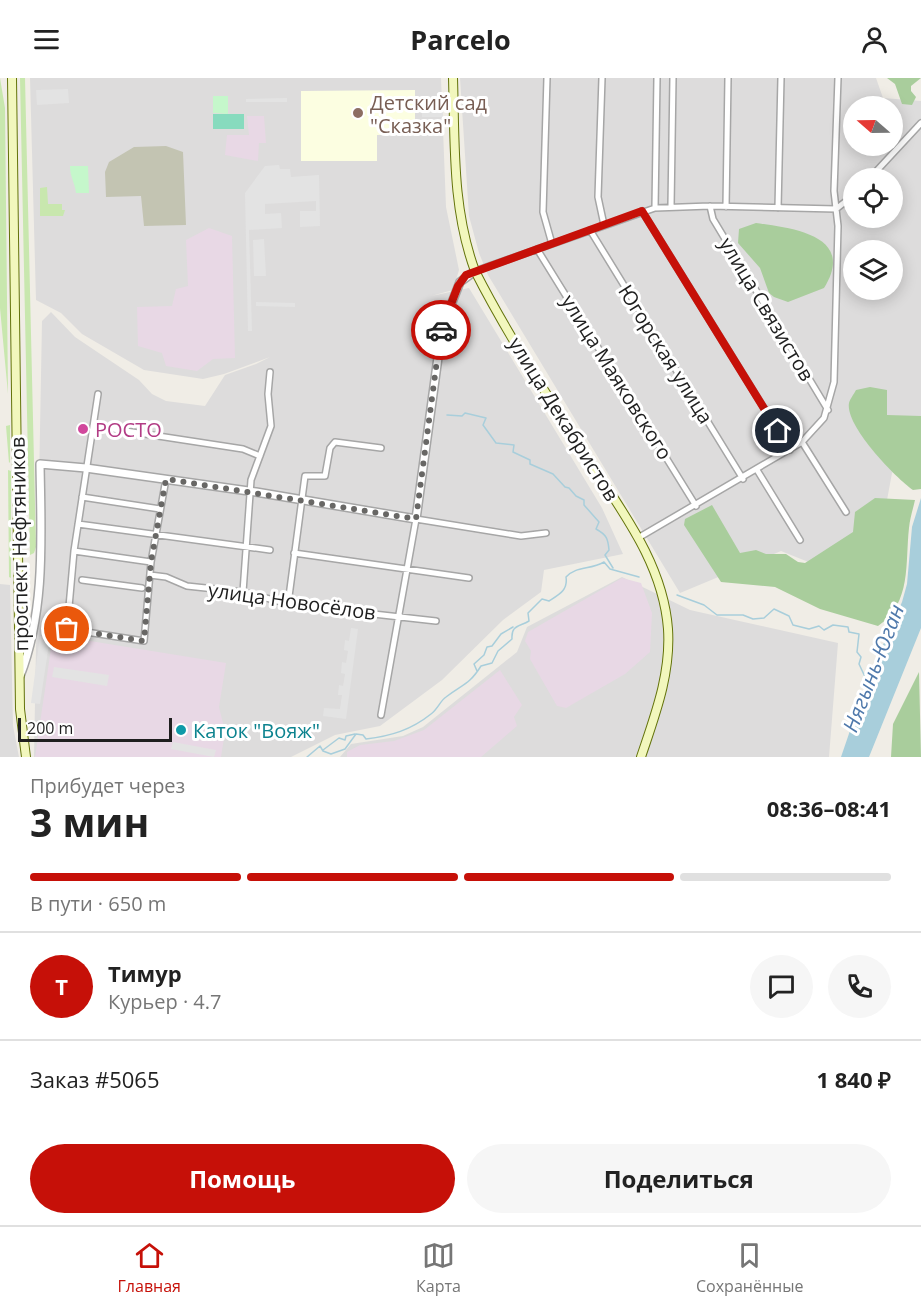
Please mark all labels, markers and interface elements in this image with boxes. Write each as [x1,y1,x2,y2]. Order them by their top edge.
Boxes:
text: Parcelo [410,21,511,58]
icon: menu [30,23,63,56]
icon: person [858,23,891,56]
place label: Детский сад "Сказка" [370,89,488,139]
north arrow [843,96,903,156]
map controls [843,96,903,300]
marker: Детский сад "Сказка" [351,106,365,120]
button: locate [843,168,903,228]
street label: улица Связистов [713,232,821,386]
button: layers [843,240,903,300]
street label: Югорская улица [612,279,720,429]
street label: улица Маяковского [555,289,679,465]
courier [411,300,471,360]
icon: car [425,314,458,347]
street label: улица Декабристов [503,332,625,506]
pin [752,405,803,456]
icon: home [761,414,794,447]
place label: РОСТО [95,416,162,443]
marker: РОСТО [76,422,90,436]
street label: проспект Нефтяников [4,436,34,652]
street label: улица Новосёлов [206,576,378,626]
water label: Нягынь-Юган [836,600,910,736]
pin [41,603,92,654]
icon: bag [50,612,83,645]
scale bar [18,715,172,742]
text: 200 m [27,717,73,739]
place label: Каток "Вояж" [193,717,320,744]
marker: Каток "Вояж" [174,723,188,737]
text: Прибудет через [30,772,185,799]
text: 08:36–08:41 [767,793,891,823]
text: 3 мин [30,795,149,848]
text: В пути · 650 m [30,890,166,917]
button: chat [750,955,813,1018]
button: phone [828,955,891,1018]
text: Тимур [108,958,182,988]
text: Т [55,971,68,1001]
text: Курьер · 4.7 [108,988,222,1015]
text: Заказ #5065 [30,1064,160,1094]
text: 1 840 ₽ [816,1064,891,1094]
button: Помощь [30,1144,455,1213]
button: Поделиться [467,1144,891,1213]
tab: Главная [118,1239,181,1297]
tab: Карта [416,1239,461,1297]
tab: Сохранённые [696,1239,803,1297]

